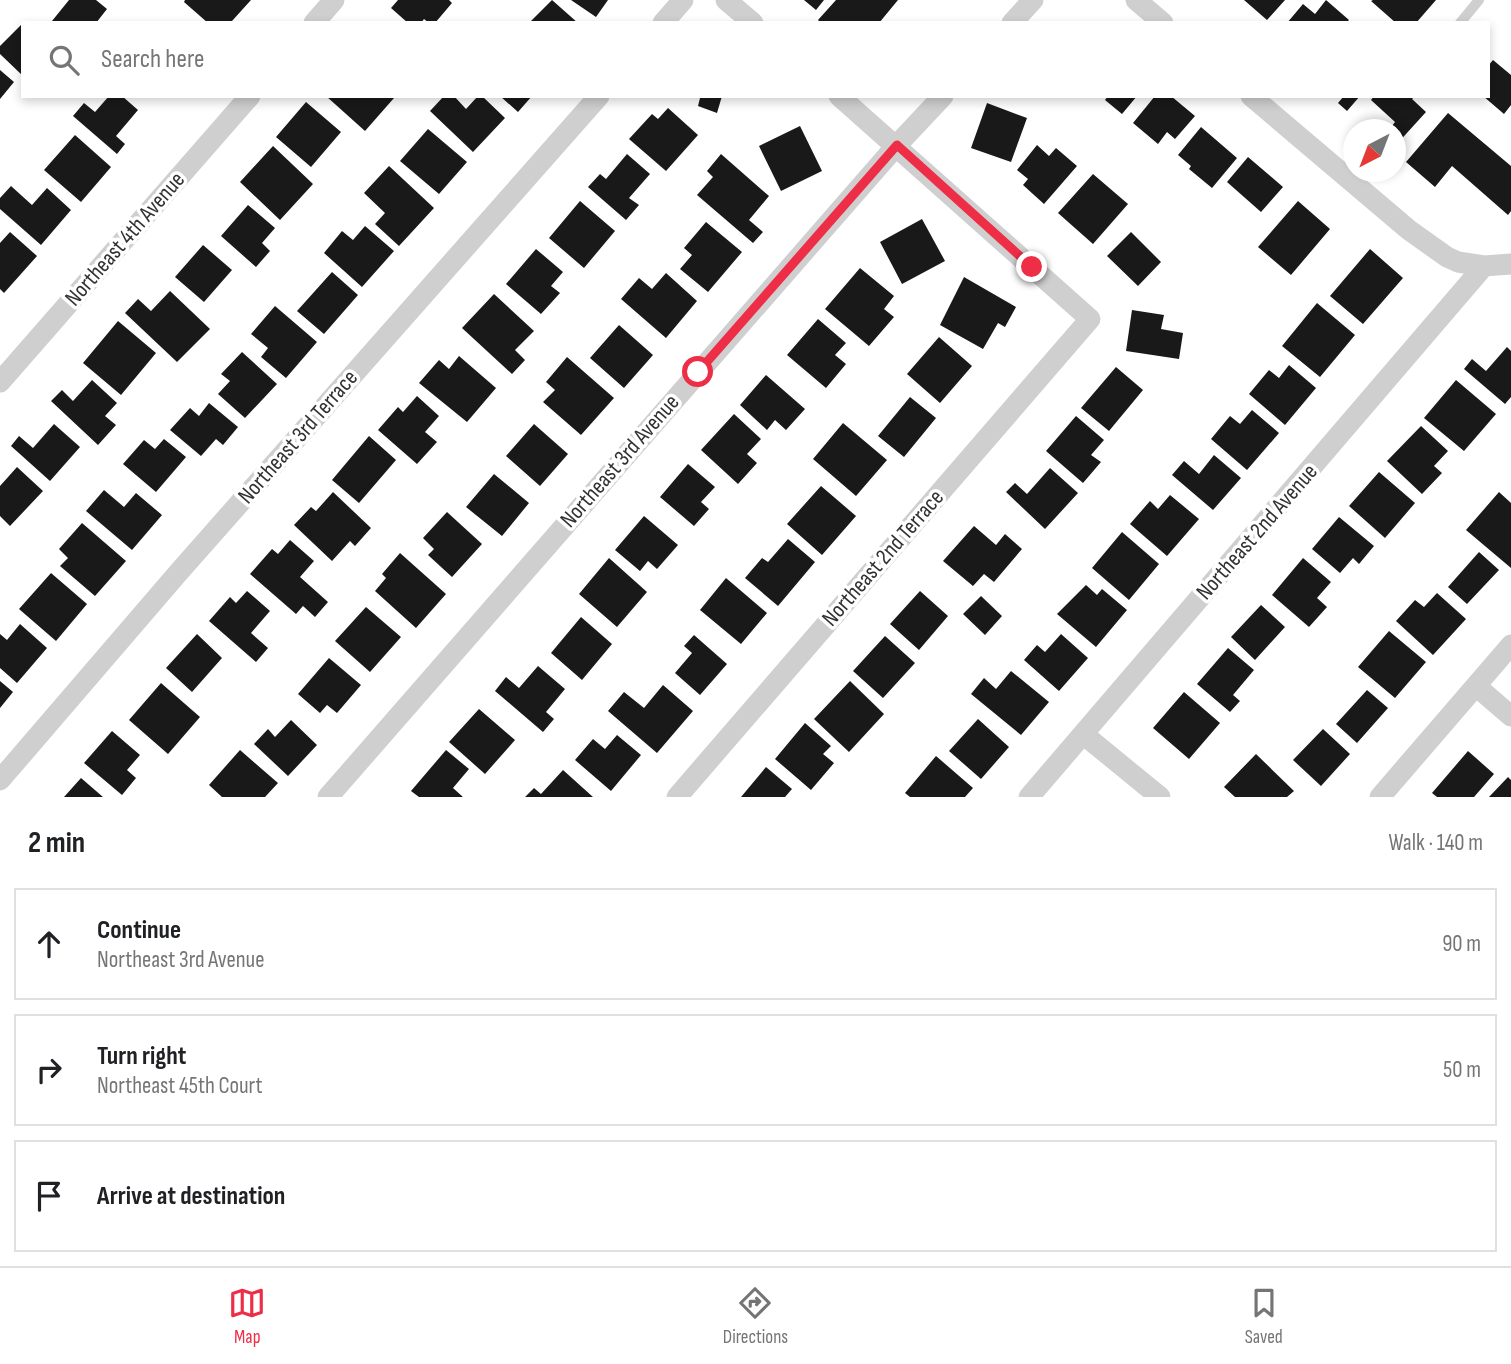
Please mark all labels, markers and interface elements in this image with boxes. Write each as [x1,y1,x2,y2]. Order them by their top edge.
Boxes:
search box [21,21,1490,98]
icon: search [45,41,83,79]
text: Search here [101,44,204,75]
north arrow [1343,119,1406,182]
street label: Northeast 4th Avenue [59,166,191,312]
route end [1016,251,1047,282]
route start [682,356,713,387]
street label: Northeast 3rd Terrace [232,364,364,510]
street label: Northeast 3rd Avenue [555,389,685,533]
street label: Northeast 2nd Avenue [1190,458,1324,606]
street label: Northeast 2nd Terrace [816,484,950,632]
text: 2 min [28,825,85,861]
text: Walk · 140 m [1388,829,1483,857]
text: Continue [97,915,181,946]
icon: ahead [30,925,68,963]
text: 90 m [1442,930,1481,958]
text: Northeast 3rd Avenue [97,946,264,974]
text: Turn right [97,1041,186,1072]
icon: right [30,1051,68,1089]
text: 50 m [1443,1056,1481,1084]
text: Northeast 45th Court [97,1072,262,1100]
icon: arrive [30,1177,68,1215]
text: Arrive at destination [97,1181,285,1212]
tab: Map [228,1284,266,1349]
tab: Directions [723,1284,788,1349]
tab: Saved [1245,1284,1283,1349]

